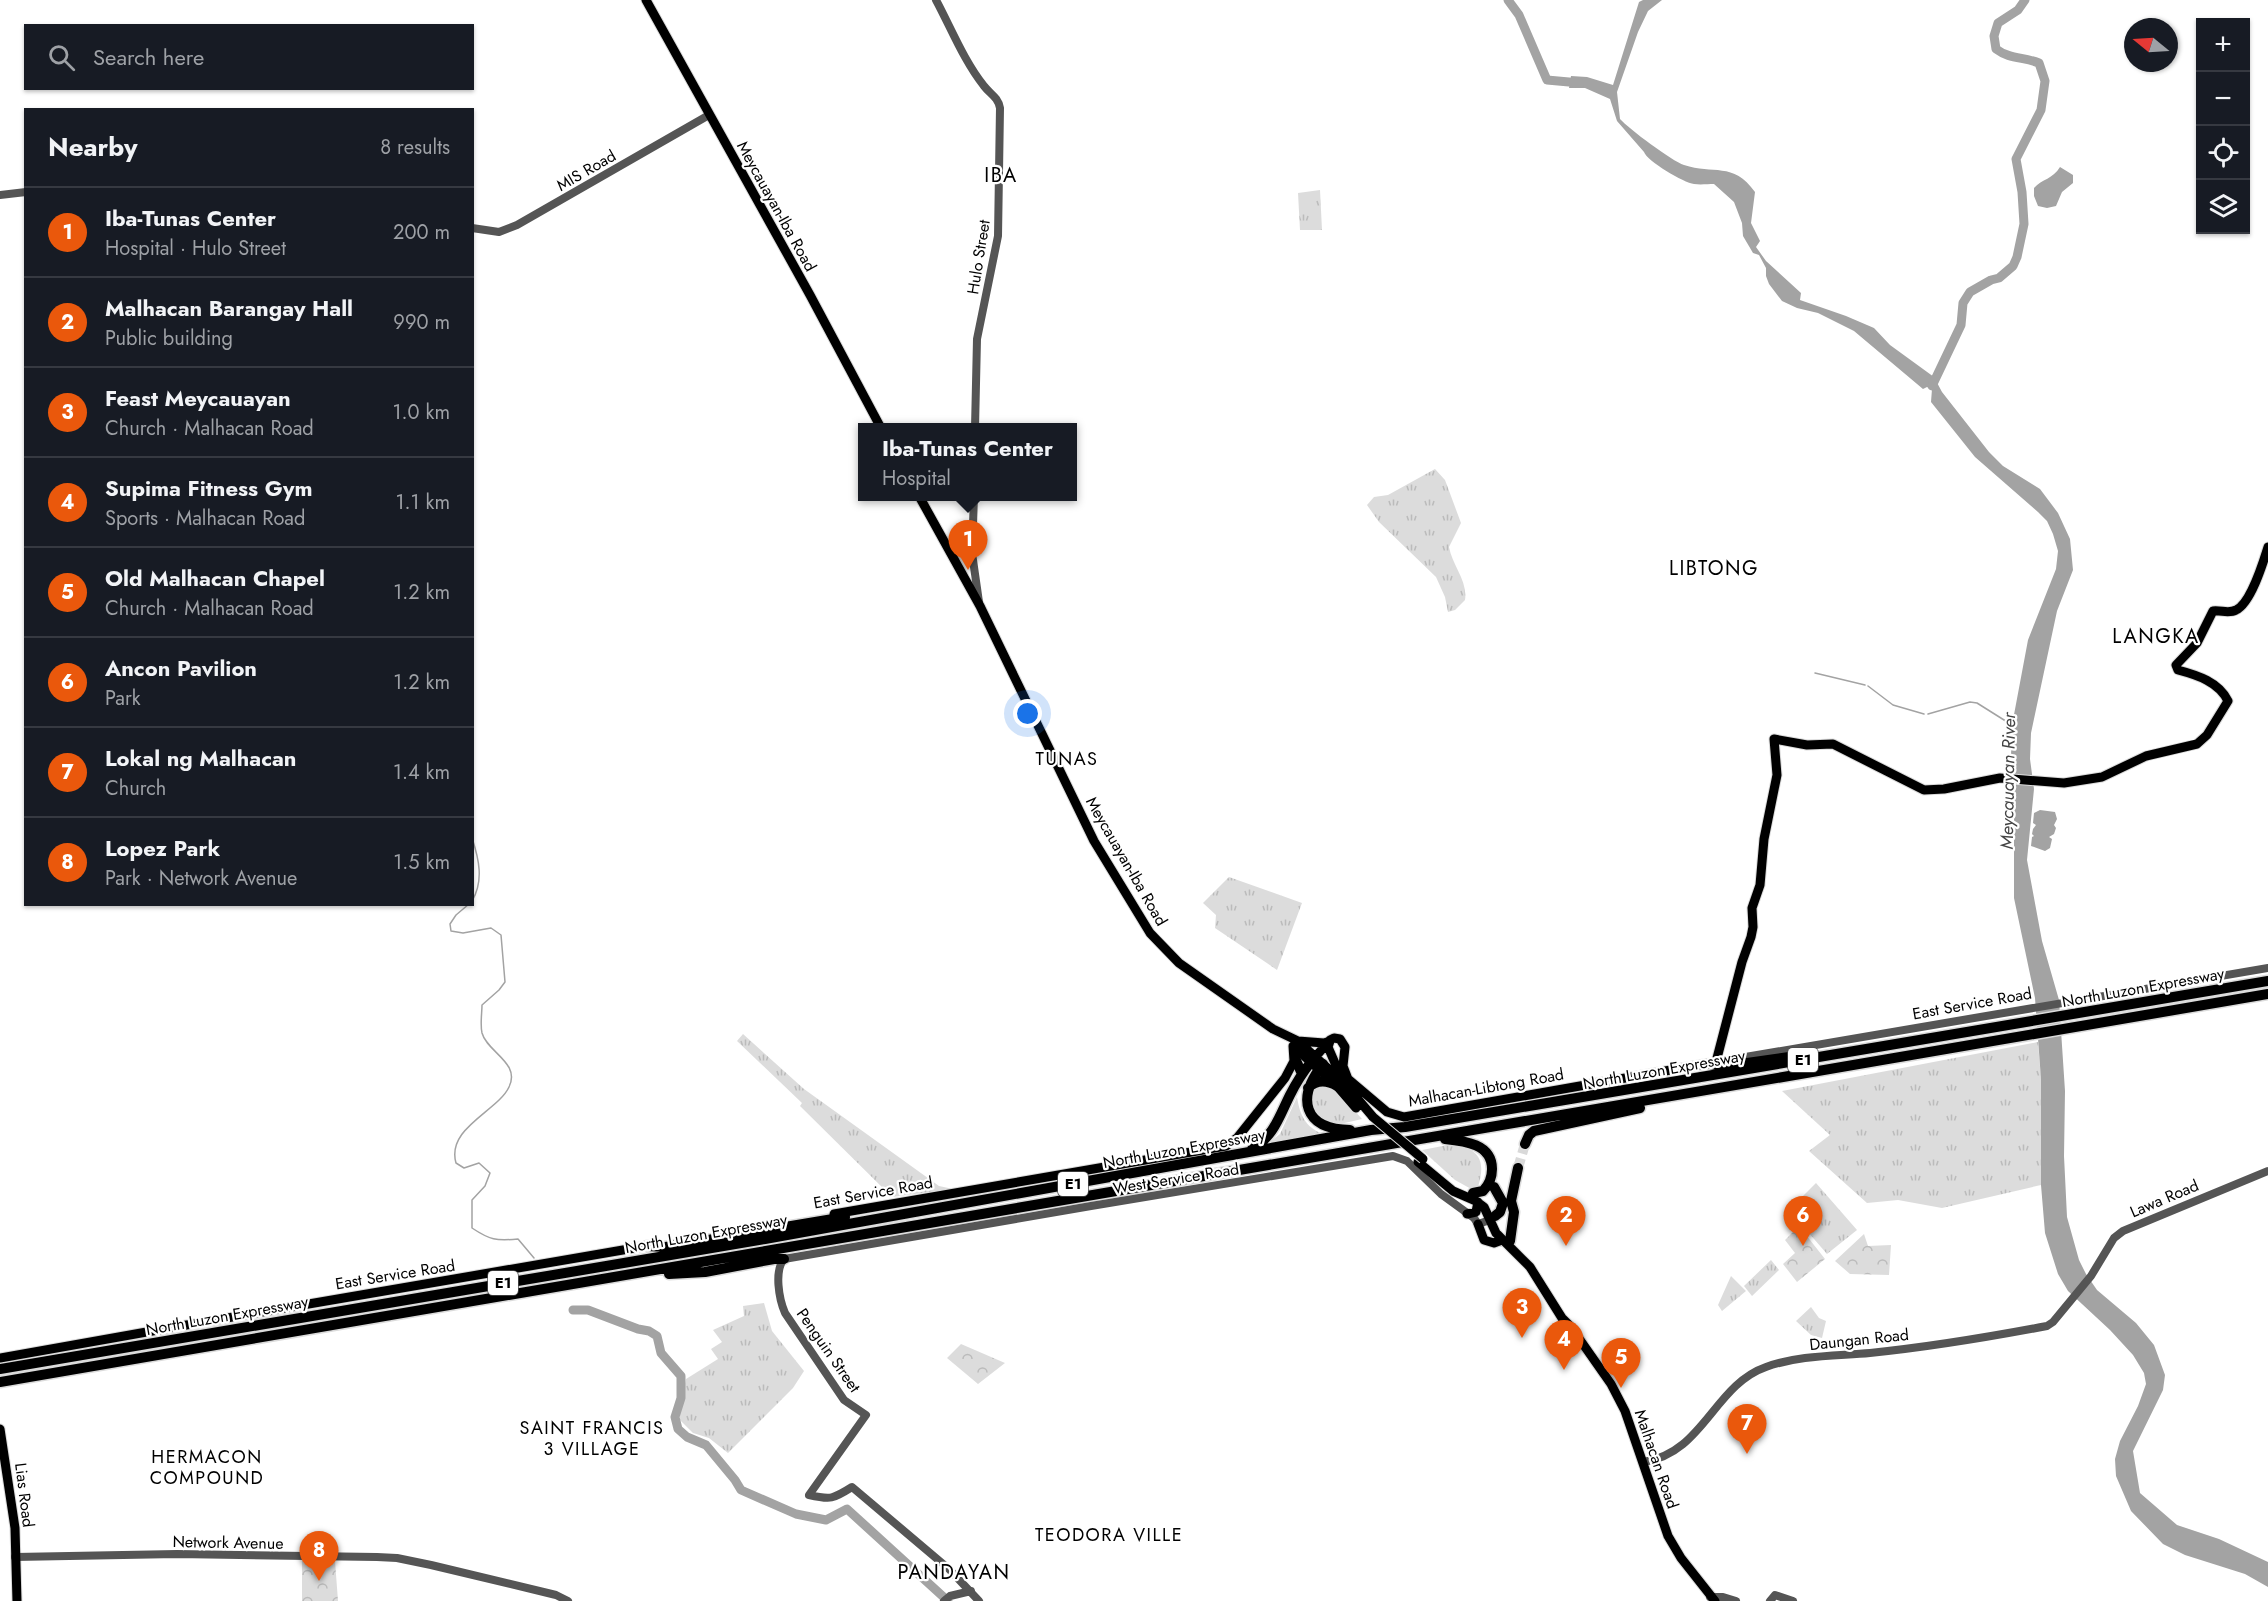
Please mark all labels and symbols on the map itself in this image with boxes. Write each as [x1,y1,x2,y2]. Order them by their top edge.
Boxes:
north arrow [2124,18,2178,72]
street label: Meycauayan-Iba Road [731,137,822,276]
street label: MIS Road [552,144,620,197]
district label: IBA [984,161,1018,190]
street label: Hulo Street [961,218,996,296]
pin: 1 [948,520,988,570]
district label: LIBTONG [1669,554,1759,583]
district label: LANGKA [2112,622,2200,651]
your location [1013,699,1042,728]
water label: Meycauayan River [1994,712,2022,850]
district label: TUNAS [1036,746,1098,772]
street label: Meycauayan-Iba Road [1080,792,1173,930]
street label: North Luzon Expressway [2060,962,2227,1013]
street label: East Service Road [1911,982,2034,1025]
street label: North Luzon Expressway [1581,1044,1748,1095]
road number: E1 [1788,1048,1818,1072]
street label: Malhacan-Libtong Road [1407,1062,1566,1112]
street label: North Luzon Expressway [1101,1123,1268,1174]
street label: West Service Road [1111,1157,1241,1200]
street label: East Service Road [812,1171,935,1214]
road number: E1 [1058,1172,1088,1196]
street label: Lawa Road [2126,1174,2202,1223]
pin: 2 [1546,1196,1586,1246]
pin: 6 [1784,1196,1822,1246]
street label: North Luzon Expressway [623,1208,790,1259]
street label: East Service Road [334,1254,457,1295]
road number: E1 [488,1271,518,1295]
pin: 3 [1502,1288,1541,1338]
street label: North Luzon Expressway [144,1290,311,1341]
street label: Penguin Street [791,1304,866,1397]
pin: 4 [1544,1320,1584,1370]
street label: Daungan Road [1808,1323,1910,1356]
pin: 5 [1602,1338,1640,1388]
pin: 7 [1728,1404,1766,1454]
street label: Malhacan Road [1629,1406,1684,1512]
district label: SAINT FRANCIS 3 VILLAGE [520,1415,664,1462]
district label: HERMACON COMPOUND [150,1444,264,1491]
street label: Lias Road [9,1461,40,1529]
district label: TEODORA VILLE [1035,1522,1183,1548]
street label: Network Avenue [172,1530,284,1555]
pin: 8 [300,1532,338,1581]
district label: PANDAYAN [898,1558,1010,1587]

